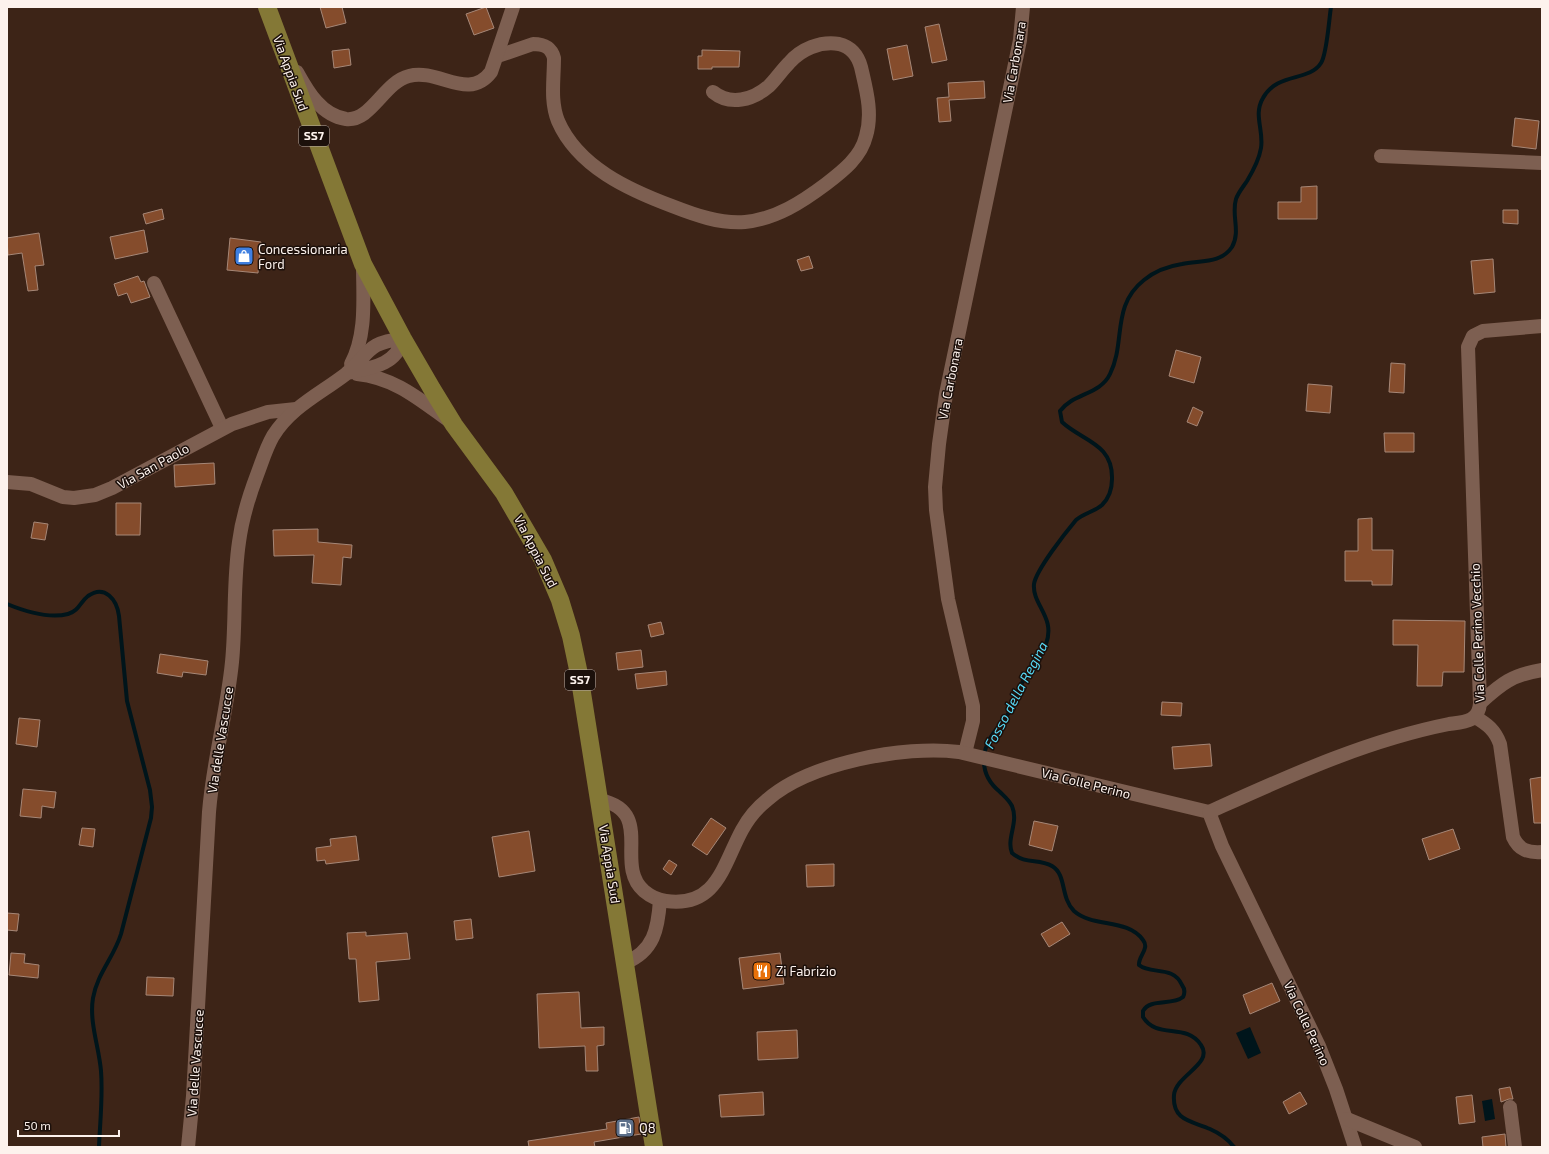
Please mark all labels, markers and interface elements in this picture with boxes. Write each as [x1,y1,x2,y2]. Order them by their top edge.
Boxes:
street label: Via Carbonara [999,20,1029,104]
street label: Via Appia Sud [270,33,312,113]
road number: SS7 [299,126,329,146]
place label: Concessionaria Ford [258,241,348,272]
shop icon: Concessionaria Ford [233,245,255,267]
street label: Via Carbonara [934,337,966,421]
street label: Via San Paolo [114,440,192,492]
street label: Via Appia Sud [511,512,561,590]
street label: Via Colle Perino Vecchio [1467,563,1487,703]
water label: Fosso della Regina [980,638,1051,751]
road number: SS7 [565,670,595,690]
street label: Via delle Vascucce [204,686,236,794]
street label: Via Colle Perino [1040,764,1132,802]
street label: Via Appia Sud [596,824,624,904]
restaurant icon: Zi Fabrizio [751,960,773,982]
place label: Zi Fabrizio [776,963,836,979]
street label: Via Colle Perino [1280,978,1334,1068]
street label: Via delle Vascucce [183,1009,207,1117]
scale bar [18,1112,119,1138]
fuel station icon: Q8 [614,1117,636,1139]
text: 50 m [24,1118,51,1132]
place label: Q8 [639,1120,656,1136]

